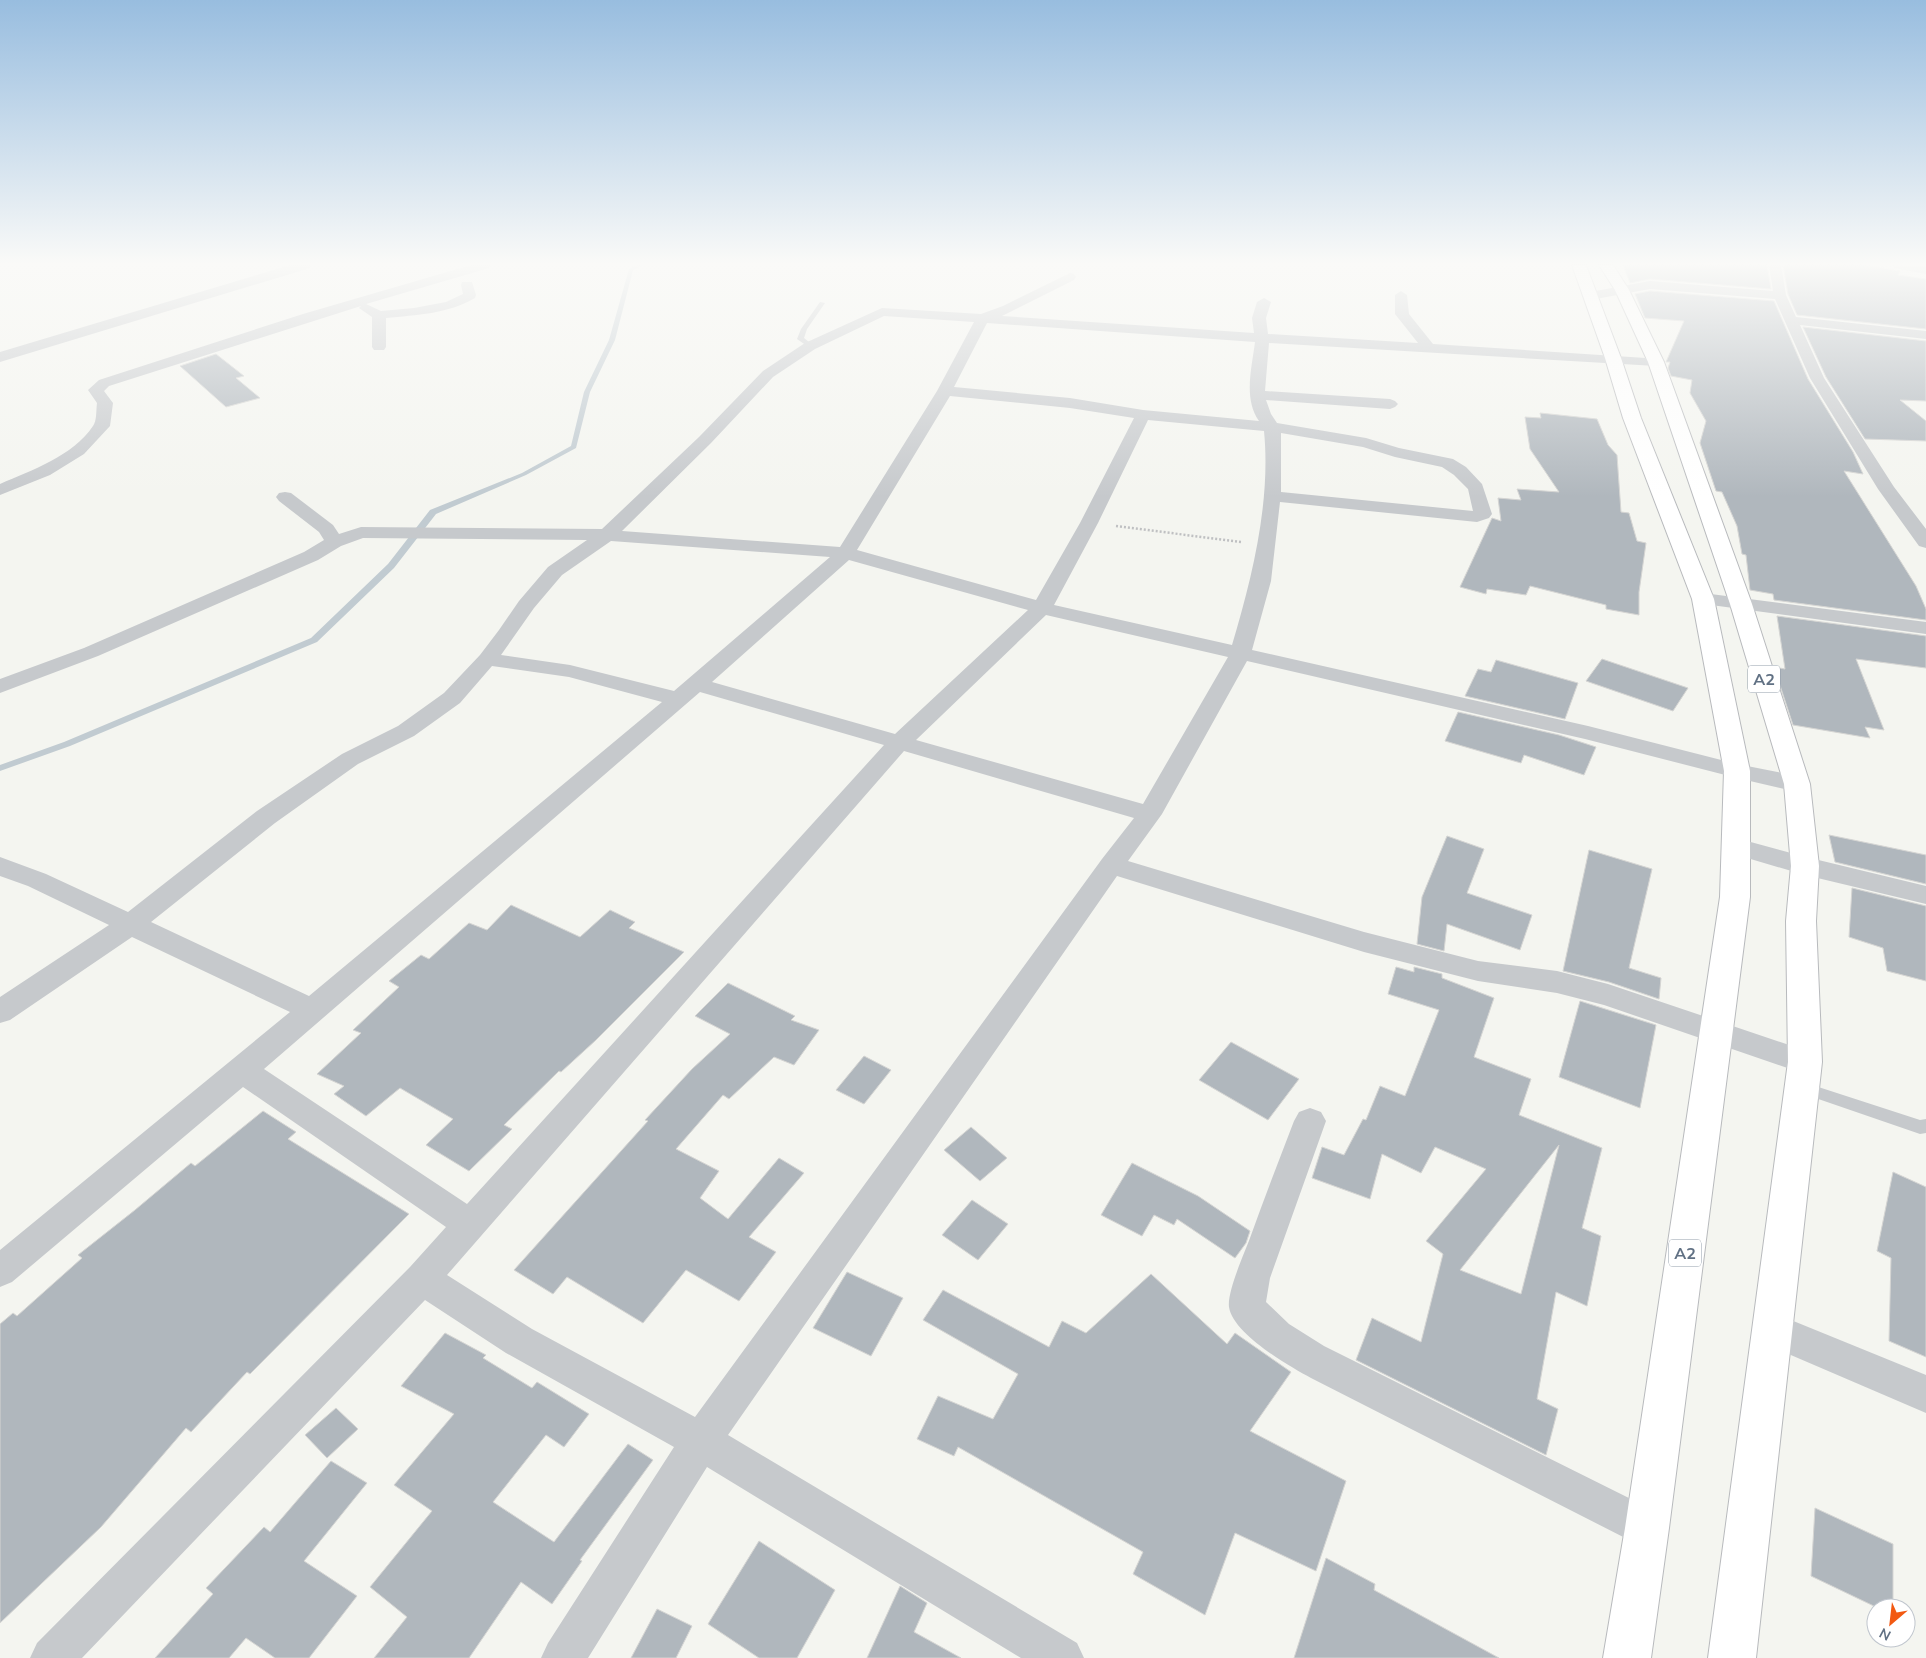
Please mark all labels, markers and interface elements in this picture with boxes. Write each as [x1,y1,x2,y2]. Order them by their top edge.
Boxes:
road number: A2 [1748,666,1780,692]
road number: A2 [1669,1240,1701,1266]
north arrow [1866,1598,1916,1648]
text: N [1876,1624,1894,1645]

